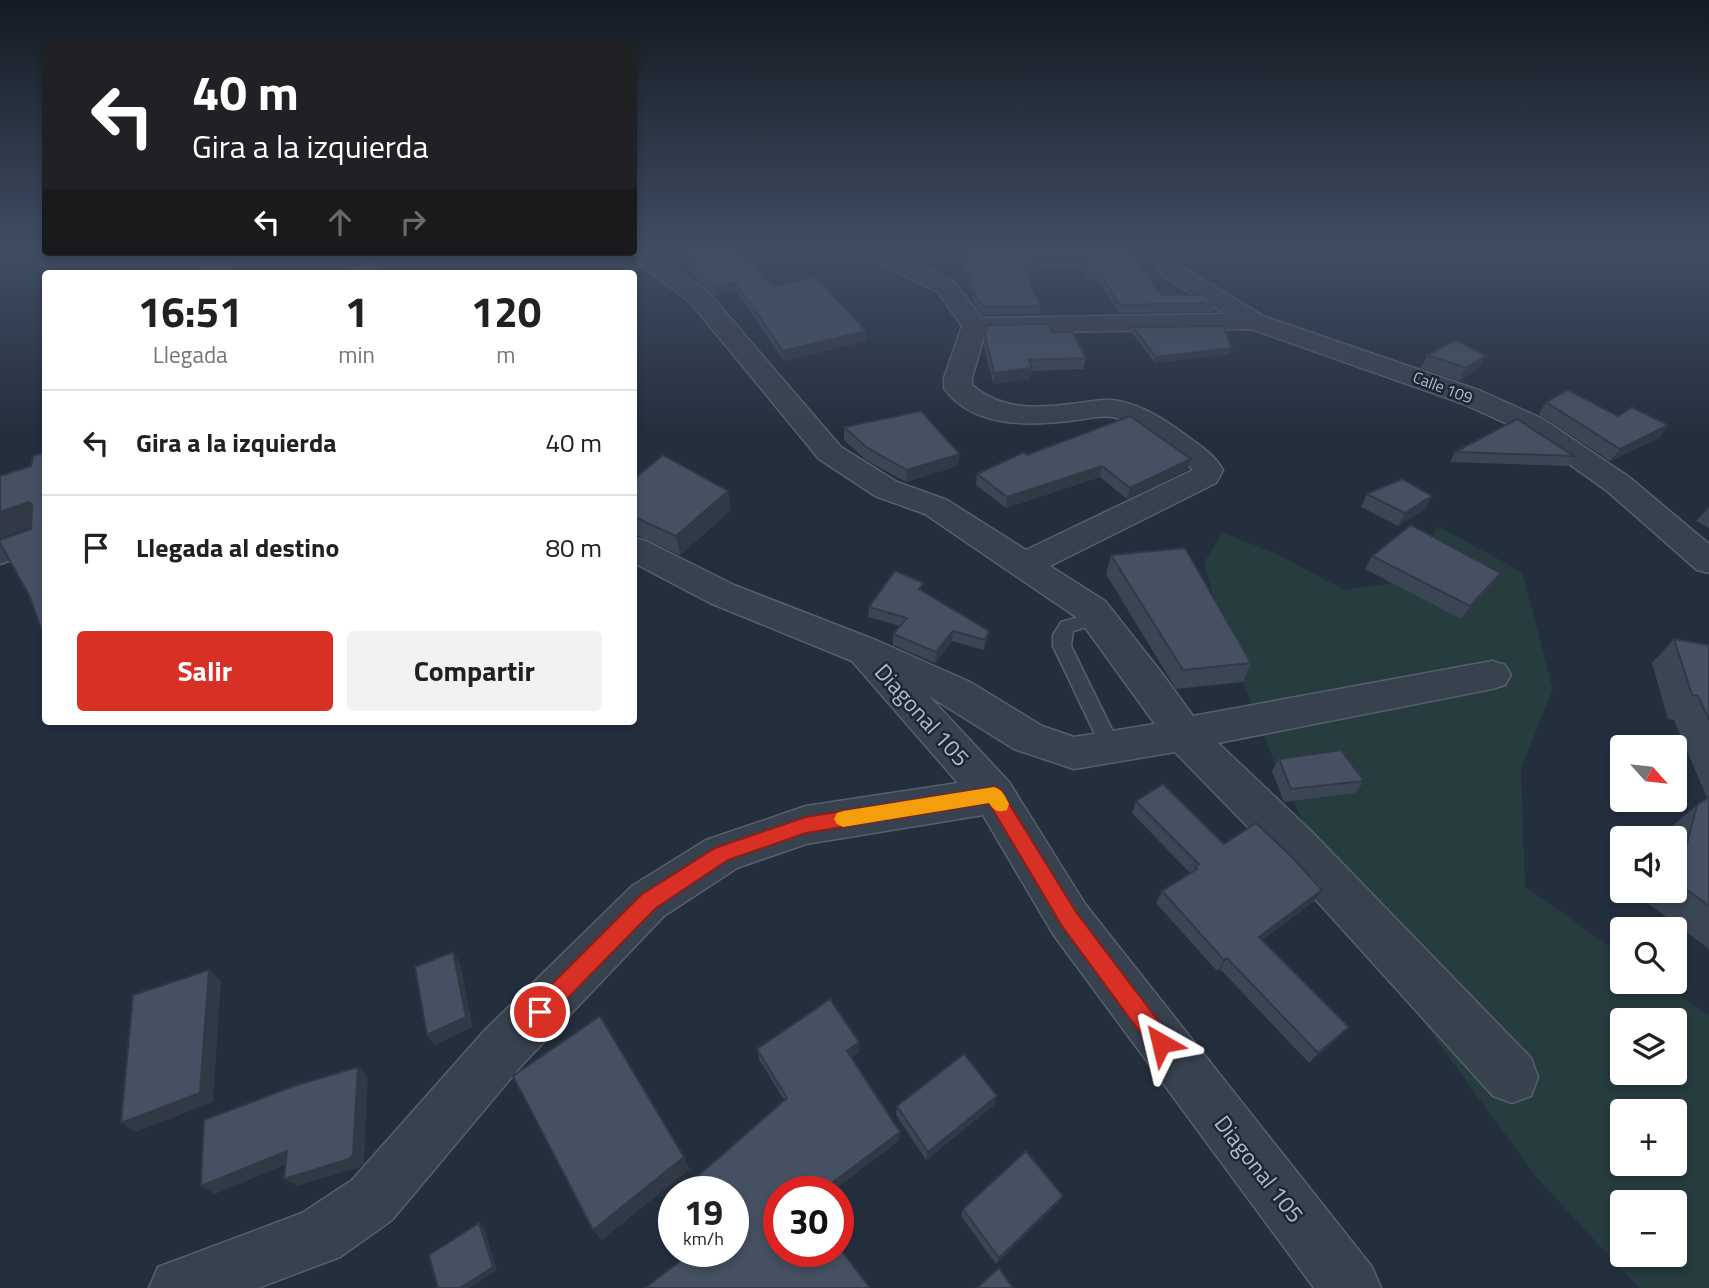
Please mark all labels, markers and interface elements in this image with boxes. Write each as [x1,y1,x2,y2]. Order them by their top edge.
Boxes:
text: 40 m [192,54,299,129]
icon: left [77,70,168,161]
text: Gira a la izquierda [192,122,428,170]
icon: left [248,203,286,241]
icon: ahead [321,203,359,241]
icon: right [394,203,432,241]
text: 16:51 [138,279,243,343]
text: 1 [345,279,368,343]
text: 120 [471,279,541,343]
text: Llegada [153,337,228,372]
text: min [338,337,375,372]
text: m [496,337,516,372]
street label: Calle 109 [1409,365,1477,409]
text: Gira a la izquierda [136,423,337,462]
text: 40 m [545,423,602,462]
icon: left [77,424,115,462]
text: Llegada al destino [136,528,339,567]
text: 80 m [545,528,602,567]
icon: arrive [77,529,115,567]
button: Salir [77,631,333,711]
button: Compartir [347,631,602,711]
street label: Diagonal 105 [866,655,978,774]
north arrow [1610,735,1687,812]
map controls [1610,735,1687,1267]
button: sound [1610,826,1687,903]
button: search [1610,917,1687,994]
pin [510,982,570,1042]
icon: arrive [521,993,559,1031]
position arrow [1124,1006,1198,1080]
button: layers [1610,1008,1687,1085]
button: + [1610,1099,1687,1176]
street label: Diagonal 105 [1206,1107,1313,1230]
speed limit sign: 30 [763,1176,854,1267]
text: 19 [684,1185,723,1239]
button: − [1610,1190,1687,1267]
text: km/h [683,1225,724,1252]

